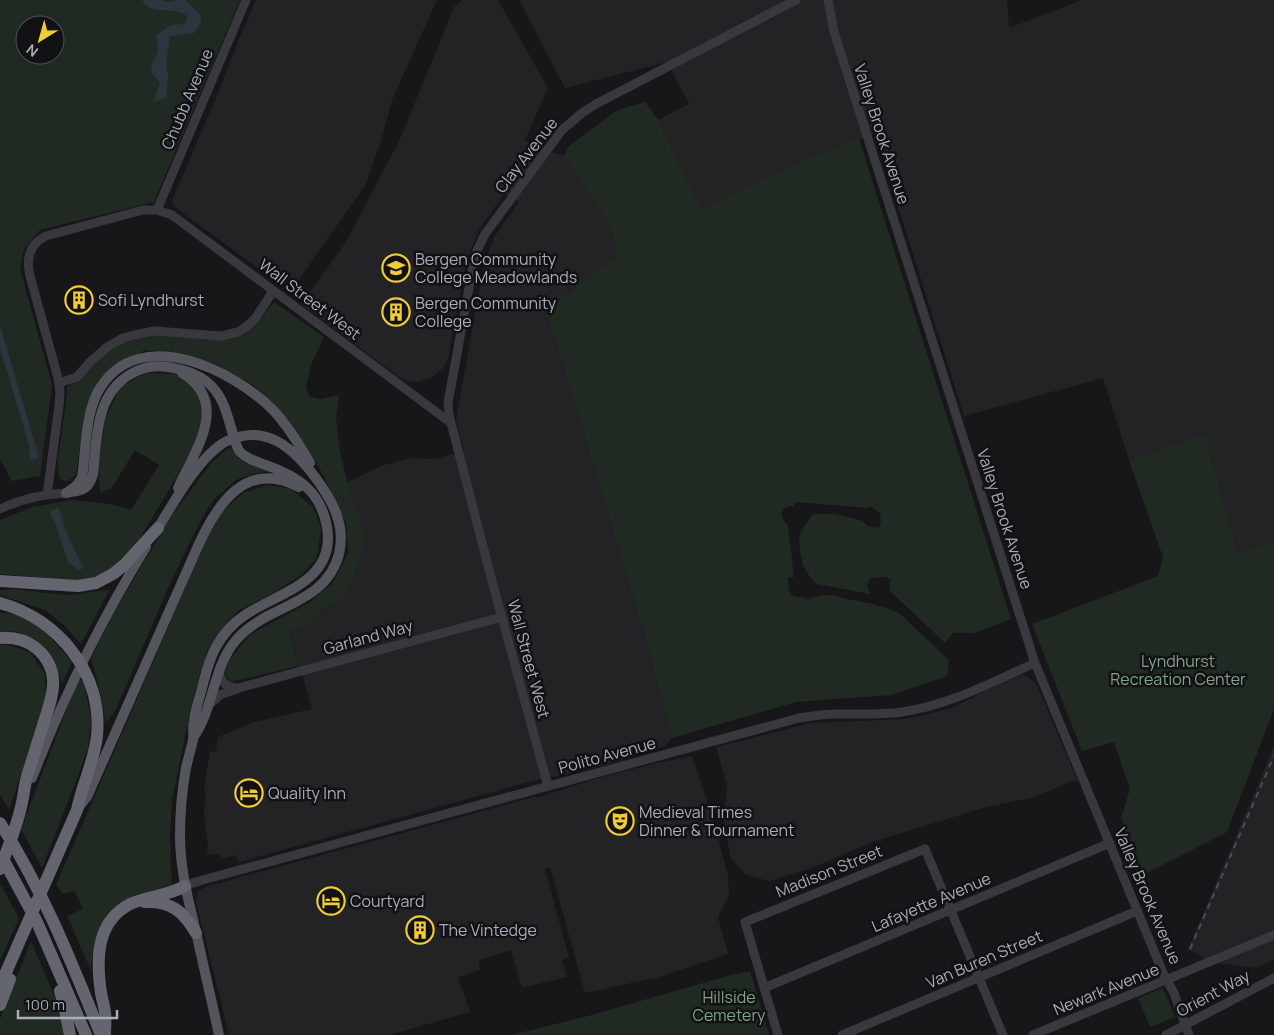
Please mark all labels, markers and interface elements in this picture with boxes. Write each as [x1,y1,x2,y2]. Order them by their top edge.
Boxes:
north arrow [15,15,65,65]
text: N [22,40,42,61]
street label: Chubb Avenue [156,45,218,153]
street label: Valley Brook Avenue [849,61,915,207]
street label: Clay Avenue [490,113,562,197]
place label: Bergen Community College Meadowlands [415,248,577,288]
street label: Wall Street West [255,253,365,345]
school or university icon: Bergen Community College Meadowlands [381,253,411,283]
building icon: Sofi Lyndhurst [64,285,94,315]
place label: Sofi Lyndhurst [98,289,204,311]
place label: Bergen Community College [415,292,557,332]
building icon: Bergen Community College [381,297,411,327]
street label: Valley Brook Avenue [972,446,1038,592]
street label: Wall Street West [503,597,555,721]
street label: Garland Way [321,614,416,660]
park label: Lyndhurst Recreation Center [1110,650,1246,690]
street label: Polito Avenue [556,731,658,779]
hotel icon: Quality Inn [234,778,264,808]
place label: Quality Inn [268,782,346,804]
place label: Medieval Times Dinner & Tournament [639,801,794,841]
theatre icon: Medieval Times Dinner & Tournament [605,806,635,836]
street label: Valley Brook Avenue [1109,824,1187,968]
street label: Madison Street [772,840,886,902]
street label: Lafayette Avenue [868,867,994,937]
hotel icon: Courtyard [316,886,346,916]
place label: Courtyard [350,890,424,912]
building icon: The Vintedge [405,915,435,945]
place label: The Vintedge [439,919,537,941]
street label: Van Buren Street [923,925,1045,993]
street label: Newark Avenue [1050,958,1162,1020]
street label: Orient Way [1172,964,1254,1022]
park label: Hillside Cemetery [693,986,766,1026]
scale bar [18,988,116,1020]
text: 100 m [25,994,65,1015]

